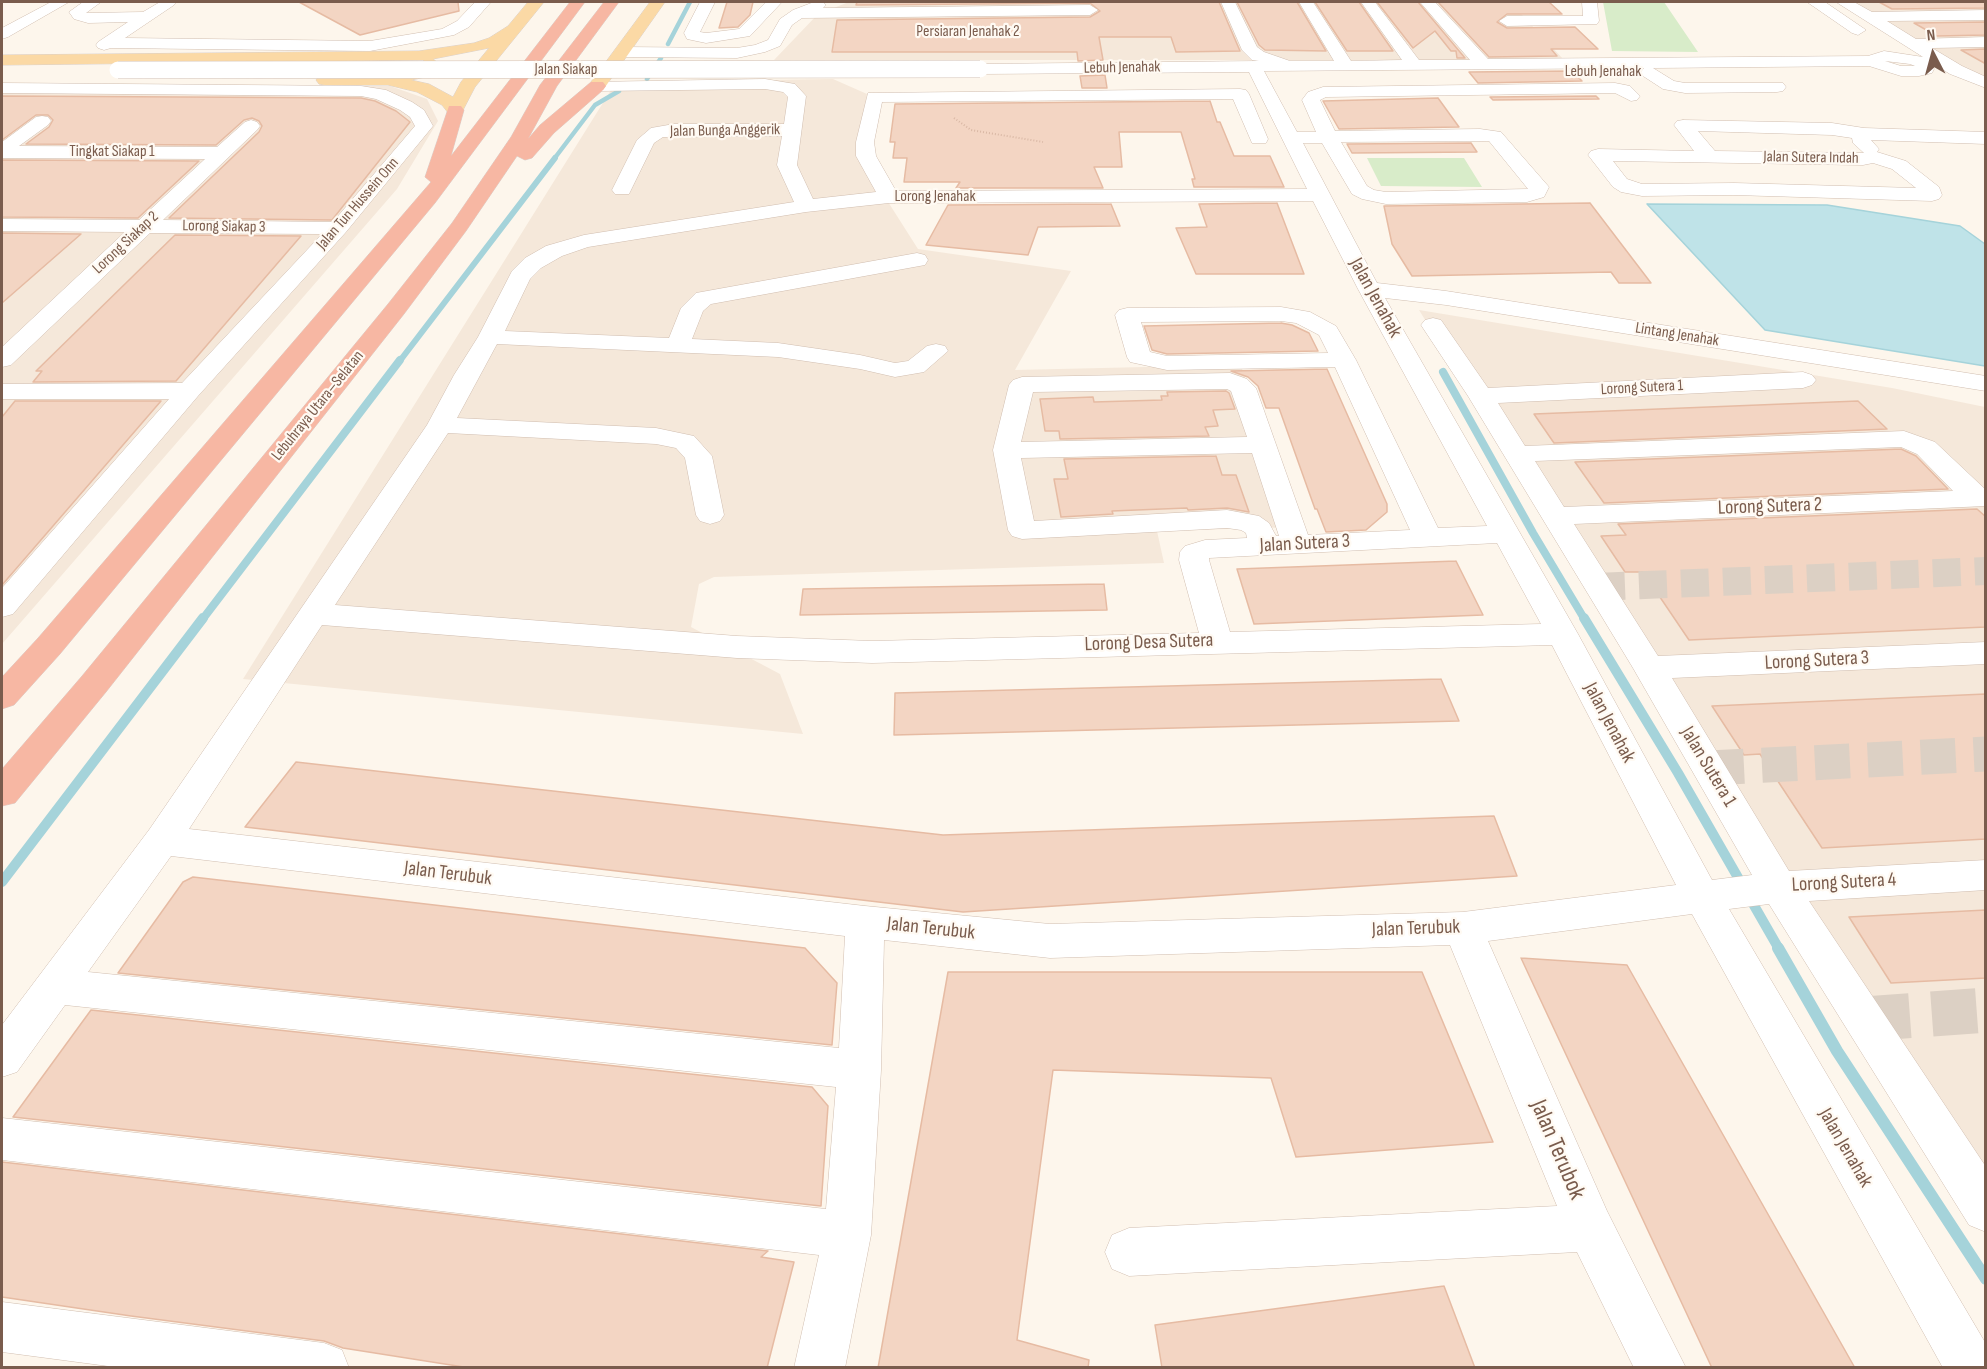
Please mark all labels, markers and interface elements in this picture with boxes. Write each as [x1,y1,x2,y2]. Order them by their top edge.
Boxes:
street label: Persiaran Jenahak 2 [916,22,1020,42]
north arrow [1903,24,1963,84]
text: N [1926,26,1936,45]
street label: Lebuh Jenahak [1083,58,1161,78]
street label: Jalan Siakap [535,60,597,80]
street label: Lebuh Jenahak [1565,62,1641,82]
street label: Jalan Bunga Anggerik [670,120,780,142]
street label: Tingkat Siakap 1 [69,142,155,162]
street label: Jalan Sutera Indah [1763,148,1859,168]
street label: Jalan Tun Hussein Onn [313,154,403,254]
street label: Lorong Jenahak [895,187,975,207]
street label: Lorong Siakap 2 [89,208,163,278]
street label: Lorong Siakap 3 [182,217,266,237]
street label: Jalan Jenahak [1343,254,1407,342]
street label: Lintang Jenahak [1634,319,1720,351]
street label: Lebuhraya Utara–Selatan [268,347,368,465]
street label: Lorong Sutera 1 [1600,376,1684,400]
street label: Lorong Sutera 2 [1717,493,1823,521]
street label: Jalan Sutera 3 [1259,530,1351,558]
street label: Lorong Desa Sutera [1084,629,1214,657]
street label: Lorong Sutera 3 [1764,646,1870,676]
street label: Jalan Jenahak [1578,679,1640,767]
street label: Jalan Sutera 1 [1675,723,1741,811]
street label: Jalan Terubuk [403,857,493,891]
street label: Lorong Sutera 4 [1791,868,1897,898]
street label: Jalan Terubuk [886,912,976,946]
street label: Jalan Terubuk [1372,915,1460,943]
street label: Jalan Terubok [1523,1096,1591,1204]
street label: Jalan Jenahak [1813,1104,1877,1192]

